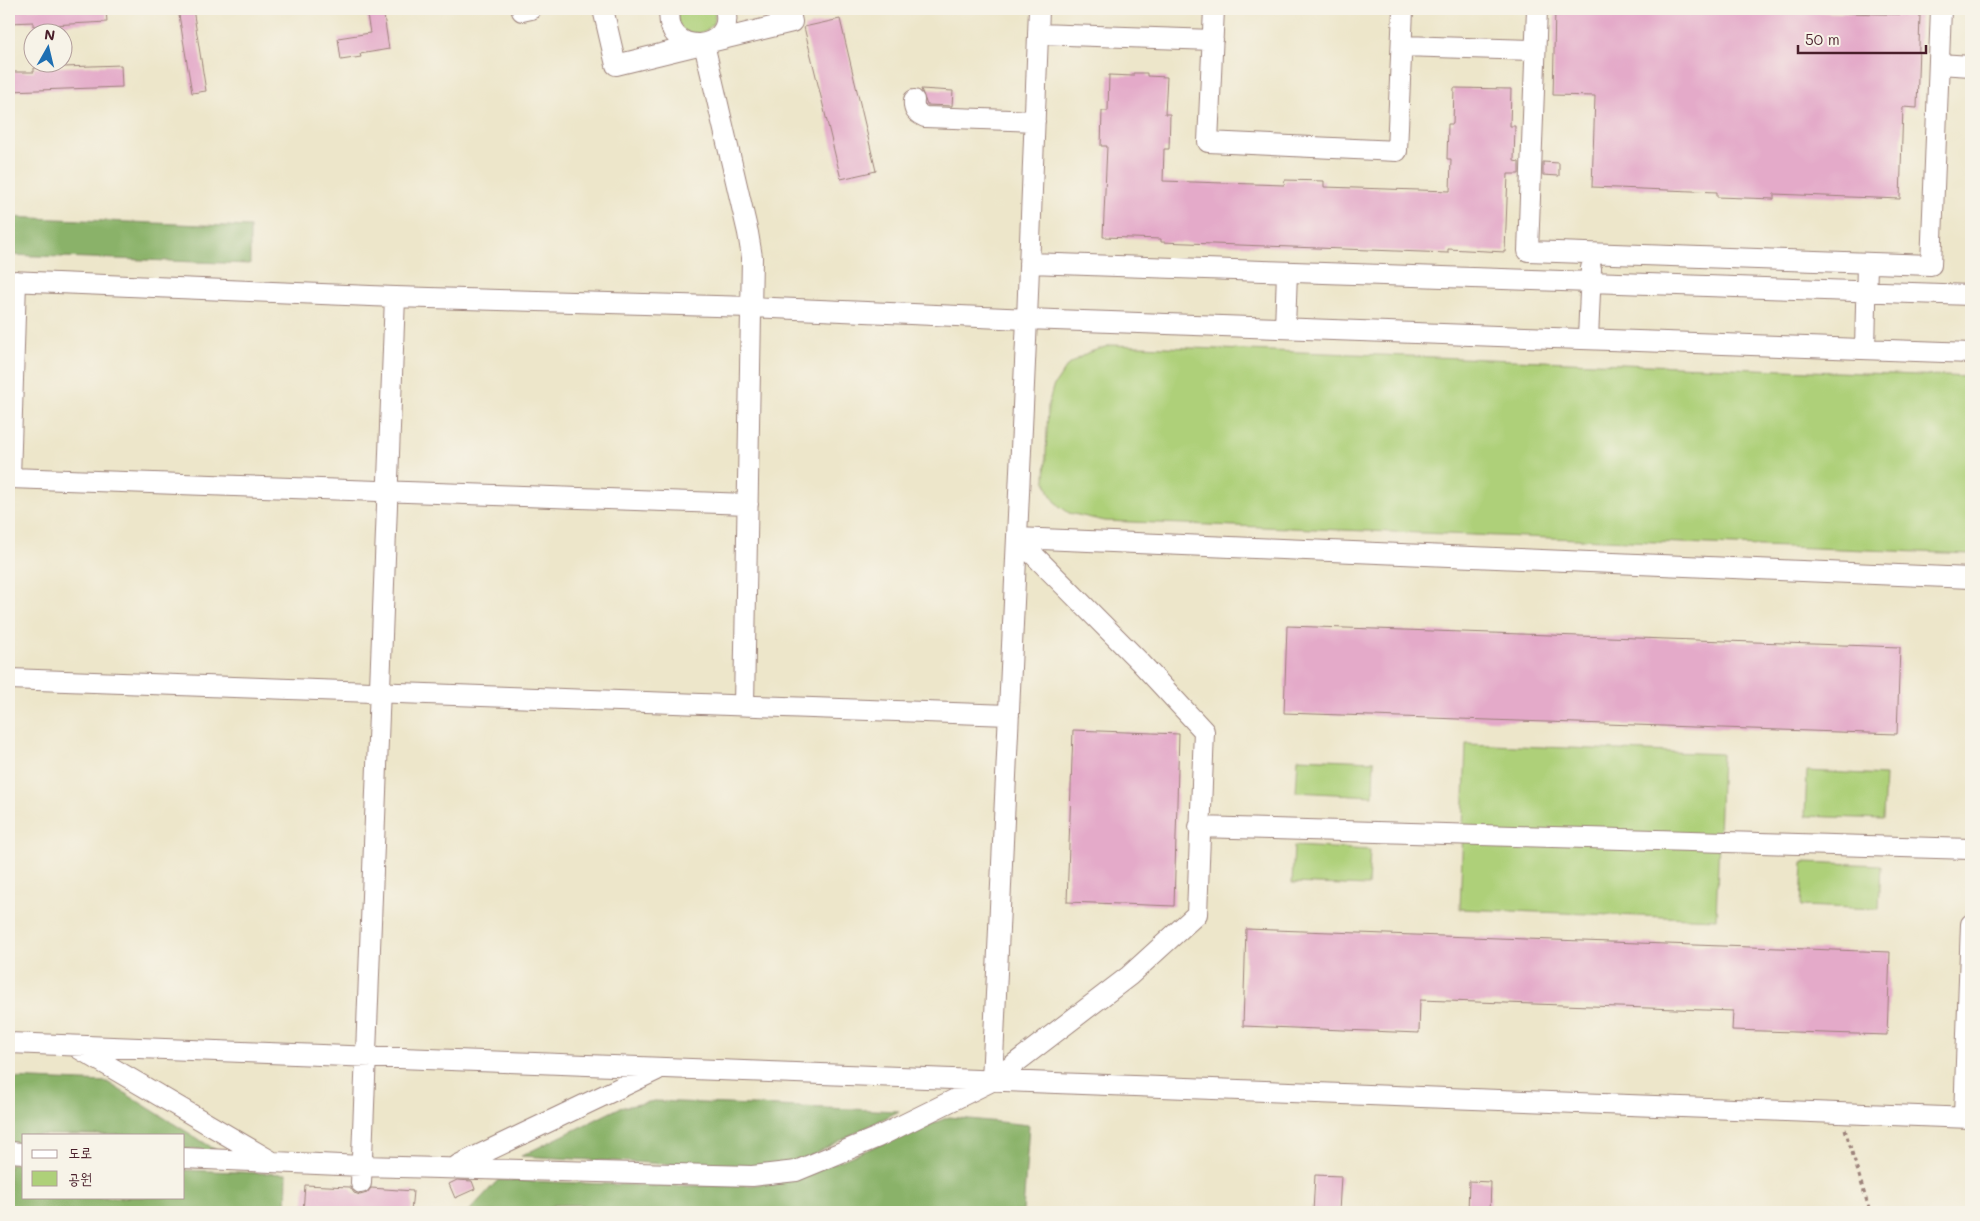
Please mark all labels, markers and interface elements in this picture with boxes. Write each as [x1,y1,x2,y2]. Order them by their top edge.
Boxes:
north arrow [22,22,72,72]
scale bar [1798,22,1925,54]
text: N [43,24,56,45]
text: 50 m [1805,29,1840,49]
legend [22,1134,185,1198]
text: 도로 [68,1142,92,1162]
text: 공원 [68,1168,92,1188]

